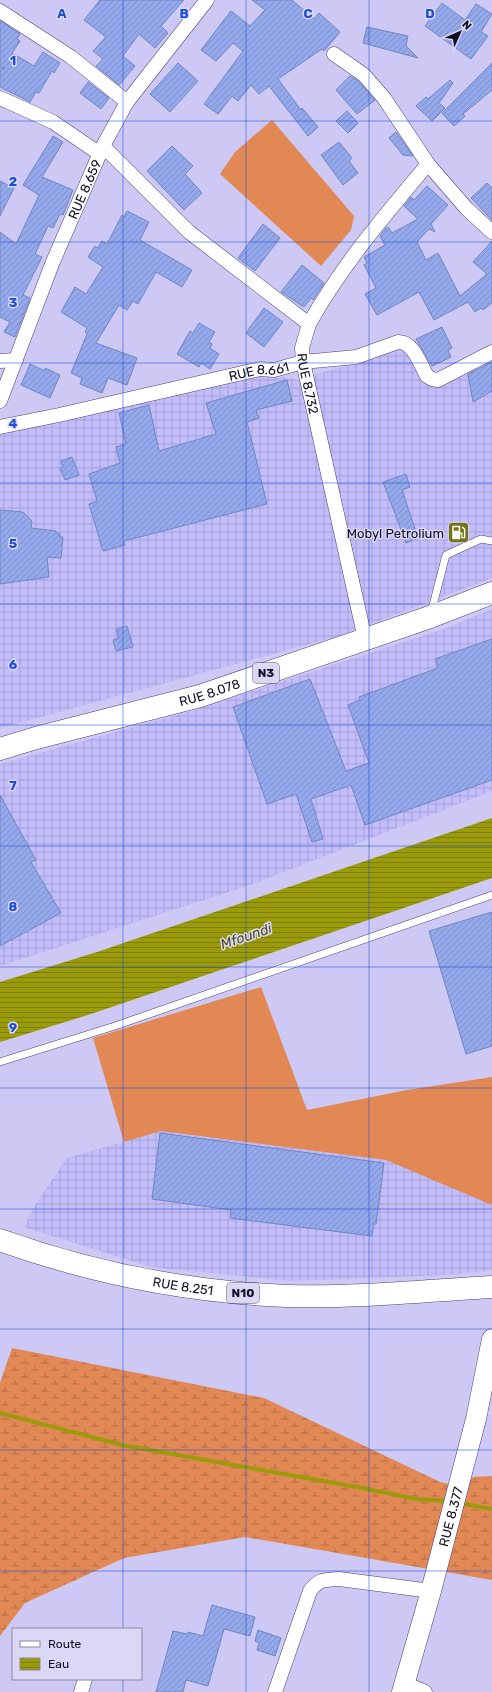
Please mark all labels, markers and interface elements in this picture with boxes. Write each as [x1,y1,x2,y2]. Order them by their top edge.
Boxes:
text: A [57,6,67,21]
text: B [179,6,189,21]
text: C [303,6,313,21]
text: D [425,6,435,21]
north arrow [440,12,480,52]
text: N [459,18,474,33]
text: 1 [10,53,16,68]
street label: RUE 8.659 [65,157,104,221]
text: 2 [9,174,17,189]
text: 3 [9,295,18,310]
street label: RUE 8.732 [294,353,321,416]
street label: RUE 8.661 [227,359,291,384]
text: 4 [9,416,18,431]
fuel station icon: Mobyl Petrolium [446,520,472,546]
place label: Mobyl Petrolium [347,526,444,541]
text: 5 [9,536,17,551]
text: 6 [9,657,18,672]
road number: N3 [253,663,279,683]
street label: RUE 8.078 [177,676,242,709]
text: 7 [9,778,17,793]
text: 8 [9,899,18,914]
water label: Mfoundi [218,920,275,953]
text: 9 [9,1020,17,1035]
street label: RUE 8.251 [152,1274,214,1298]
road number: N10 [227,1283,259,1303]
street label: RUE 8.377 [436,1485,466,1548]
legend [12,1628,142,1680]
text: Route [48,1637,82,1651]
text: Eau [48,1657,69,1671]

